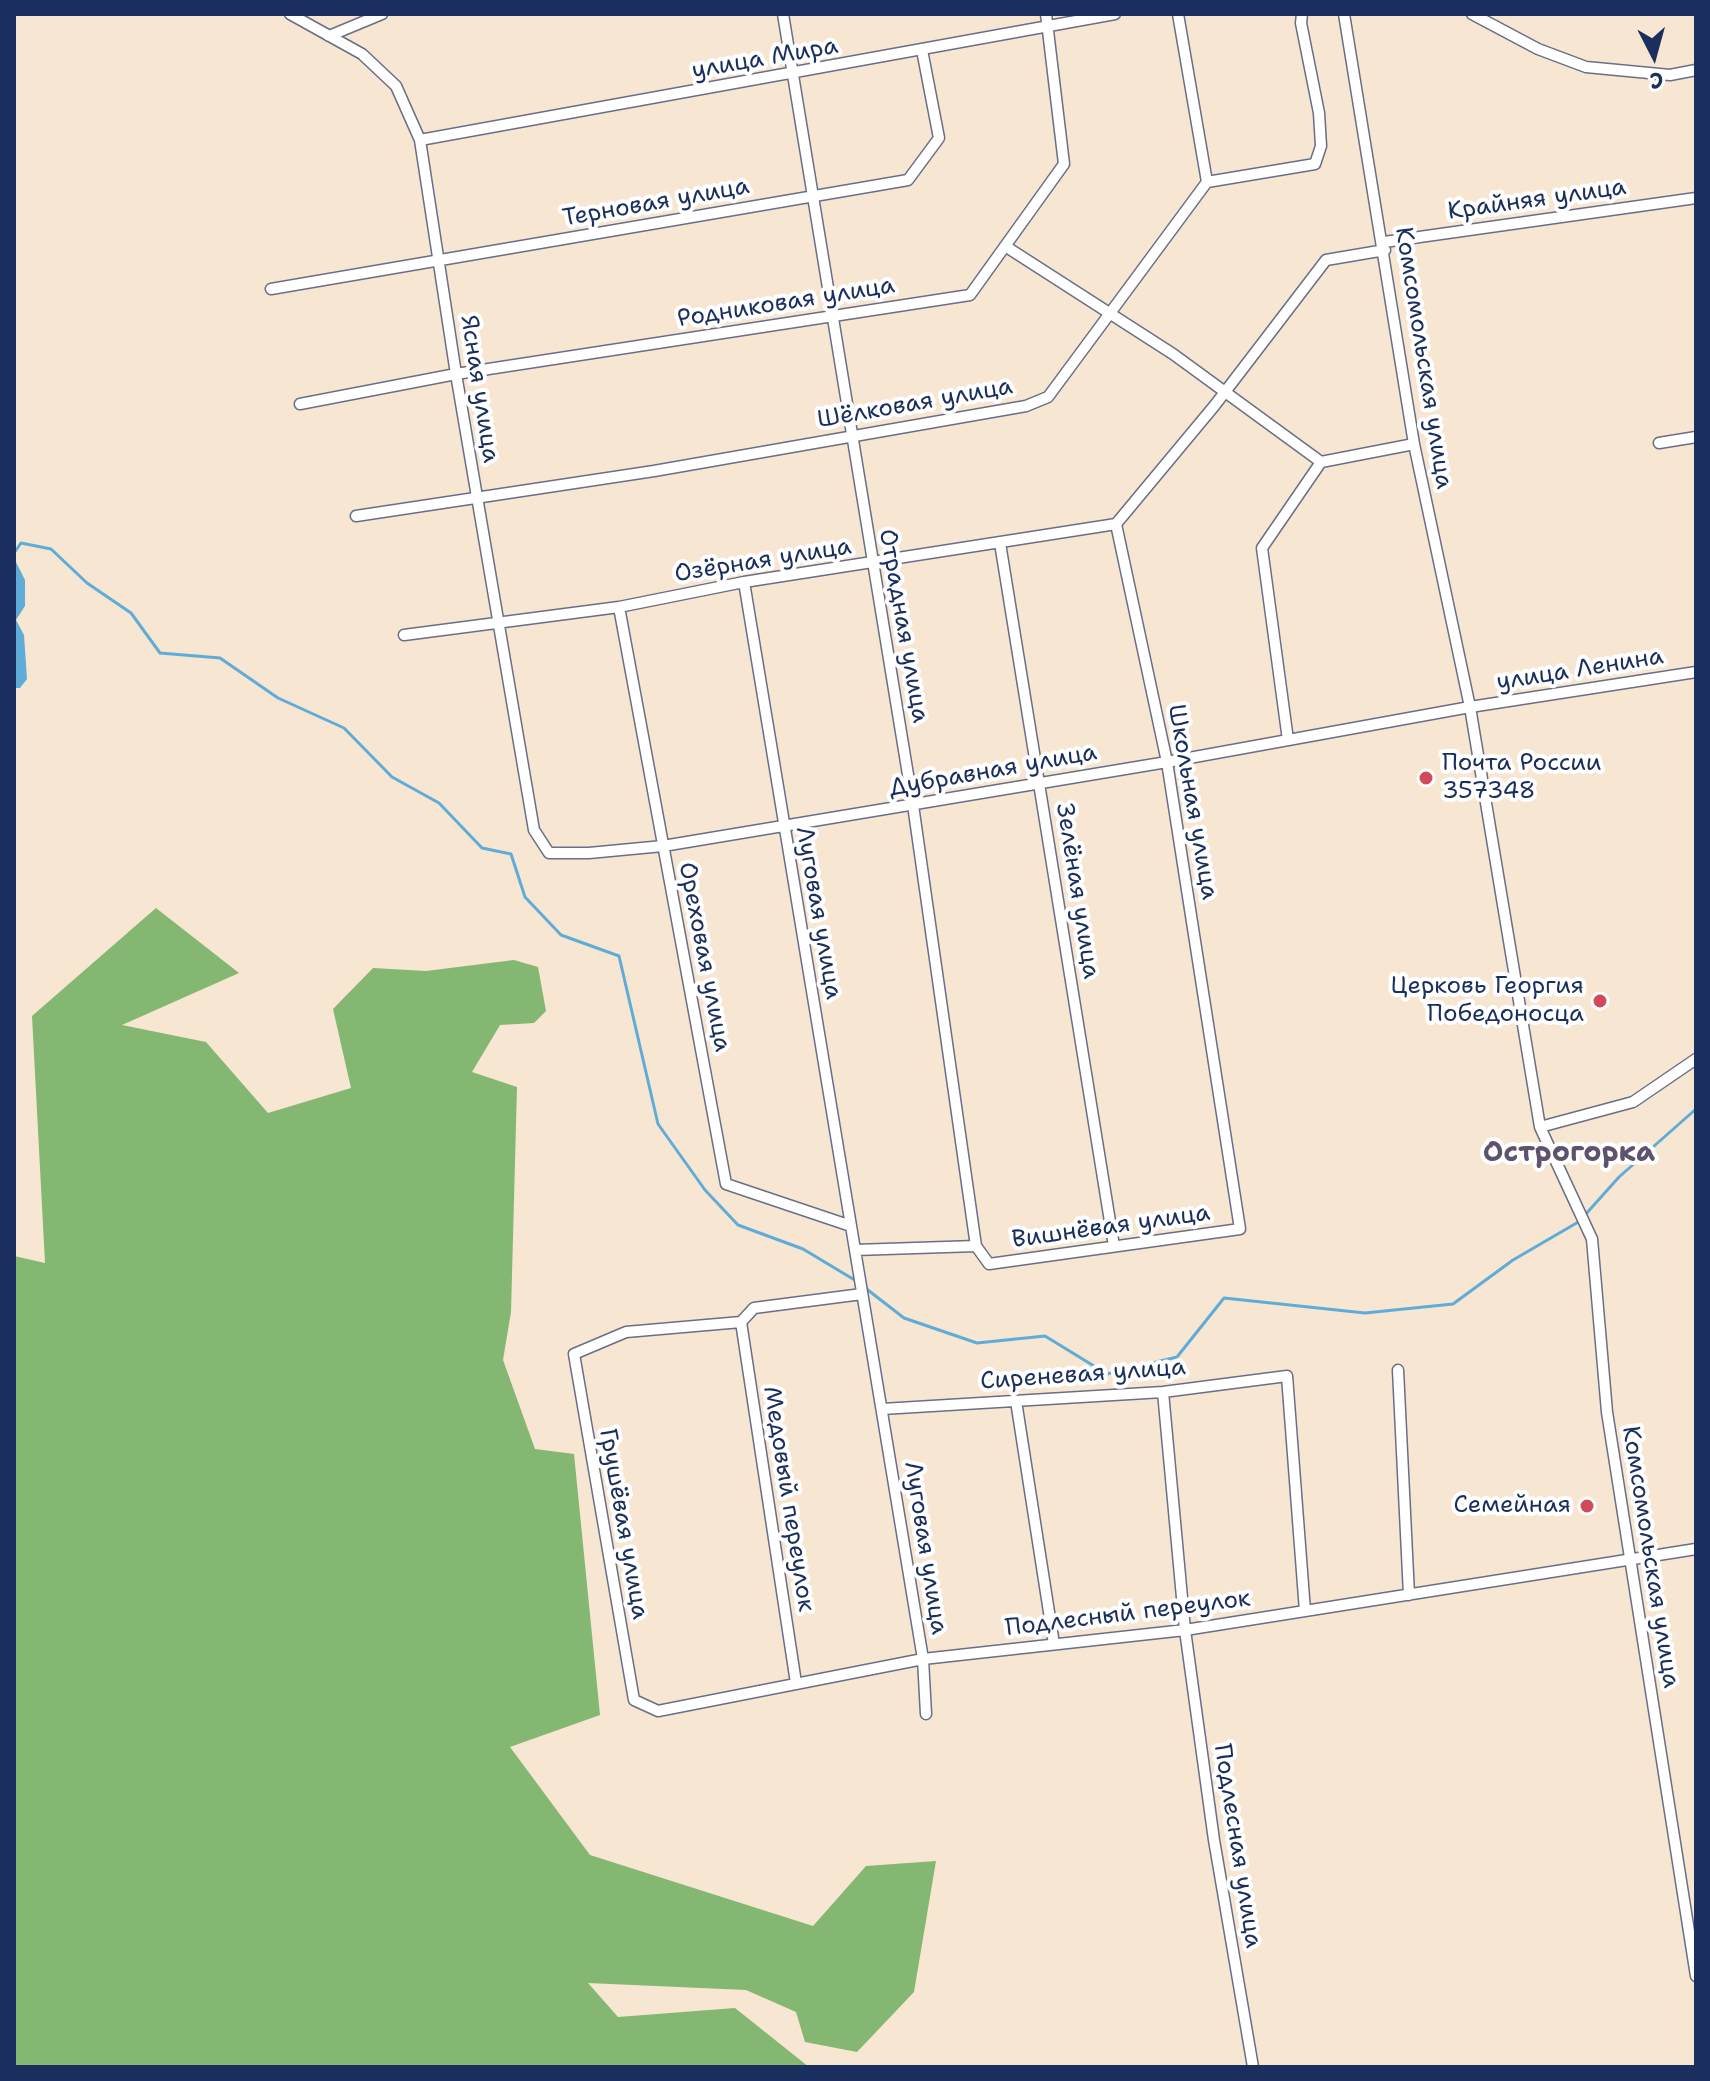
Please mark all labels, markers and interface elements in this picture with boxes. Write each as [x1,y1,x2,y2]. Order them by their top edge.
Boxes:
north arrow [1614,16,1694,96]
street label: улица Мира [690,32,840,86]
text: С [1648,65,1665,95]
street label: Терновая улица [561,172,751,234]
street label: Крайняя улица [1446,173,1628,227]
street label: Комсомольская улица [1388,225,1458,491]
street label: Родниковая улица [675,272,897,334]
street label: Ясная улица [453,313,505,465]
street label: Шёлковая улица [815,373,1015,435]
street label: Отрадная улица [872,527,934,725]
street label: Озёрная улица [673,533,853,589]
street label: улица Ленина [1495,643,1665,697]
street label: Школьная улица [1161,702,1223,902]
street label: Дубравная улица [887,739,1099,803]
place label: Почта России 357348 [1442,750,1602,806]
marker: Почта России 357348 [1417,769,1435,787]
street label: Зелёная улица [1049,801,1105,981]
street label: Луговая улица [789,824,847,1002]
street label: Ореховая улица [671,860,737,1054]
place label: Церковь Георгия Победоносца [1391,973,1584,1029]
marker: Церковь Георгия Победоносца [1591,992,1609,1010]
district label: Острогорка [1483,1137,1655,1171]
street label: Вишнёвая улица [1010,1199,1212,1255]
street label: Сиреневая улица [979,1353,1187,1397]
street label: Медовый переулок [756,1384,820,1614]
street label: Комсомольская улица [1615,1424,1685,1690]
street label: Грушёвая улица [592,1427,654,1621]
street label: Луговая улица [897,1459,953,1637]
place label: Семейная [1454,1492,1571,1520]
marker: Семейная [1578,1497,1596,1515]
street label: Подлесный переулок [1004,1585,1252,1643]
street label: Подлесная улица [1207,1742,1267,1950]

